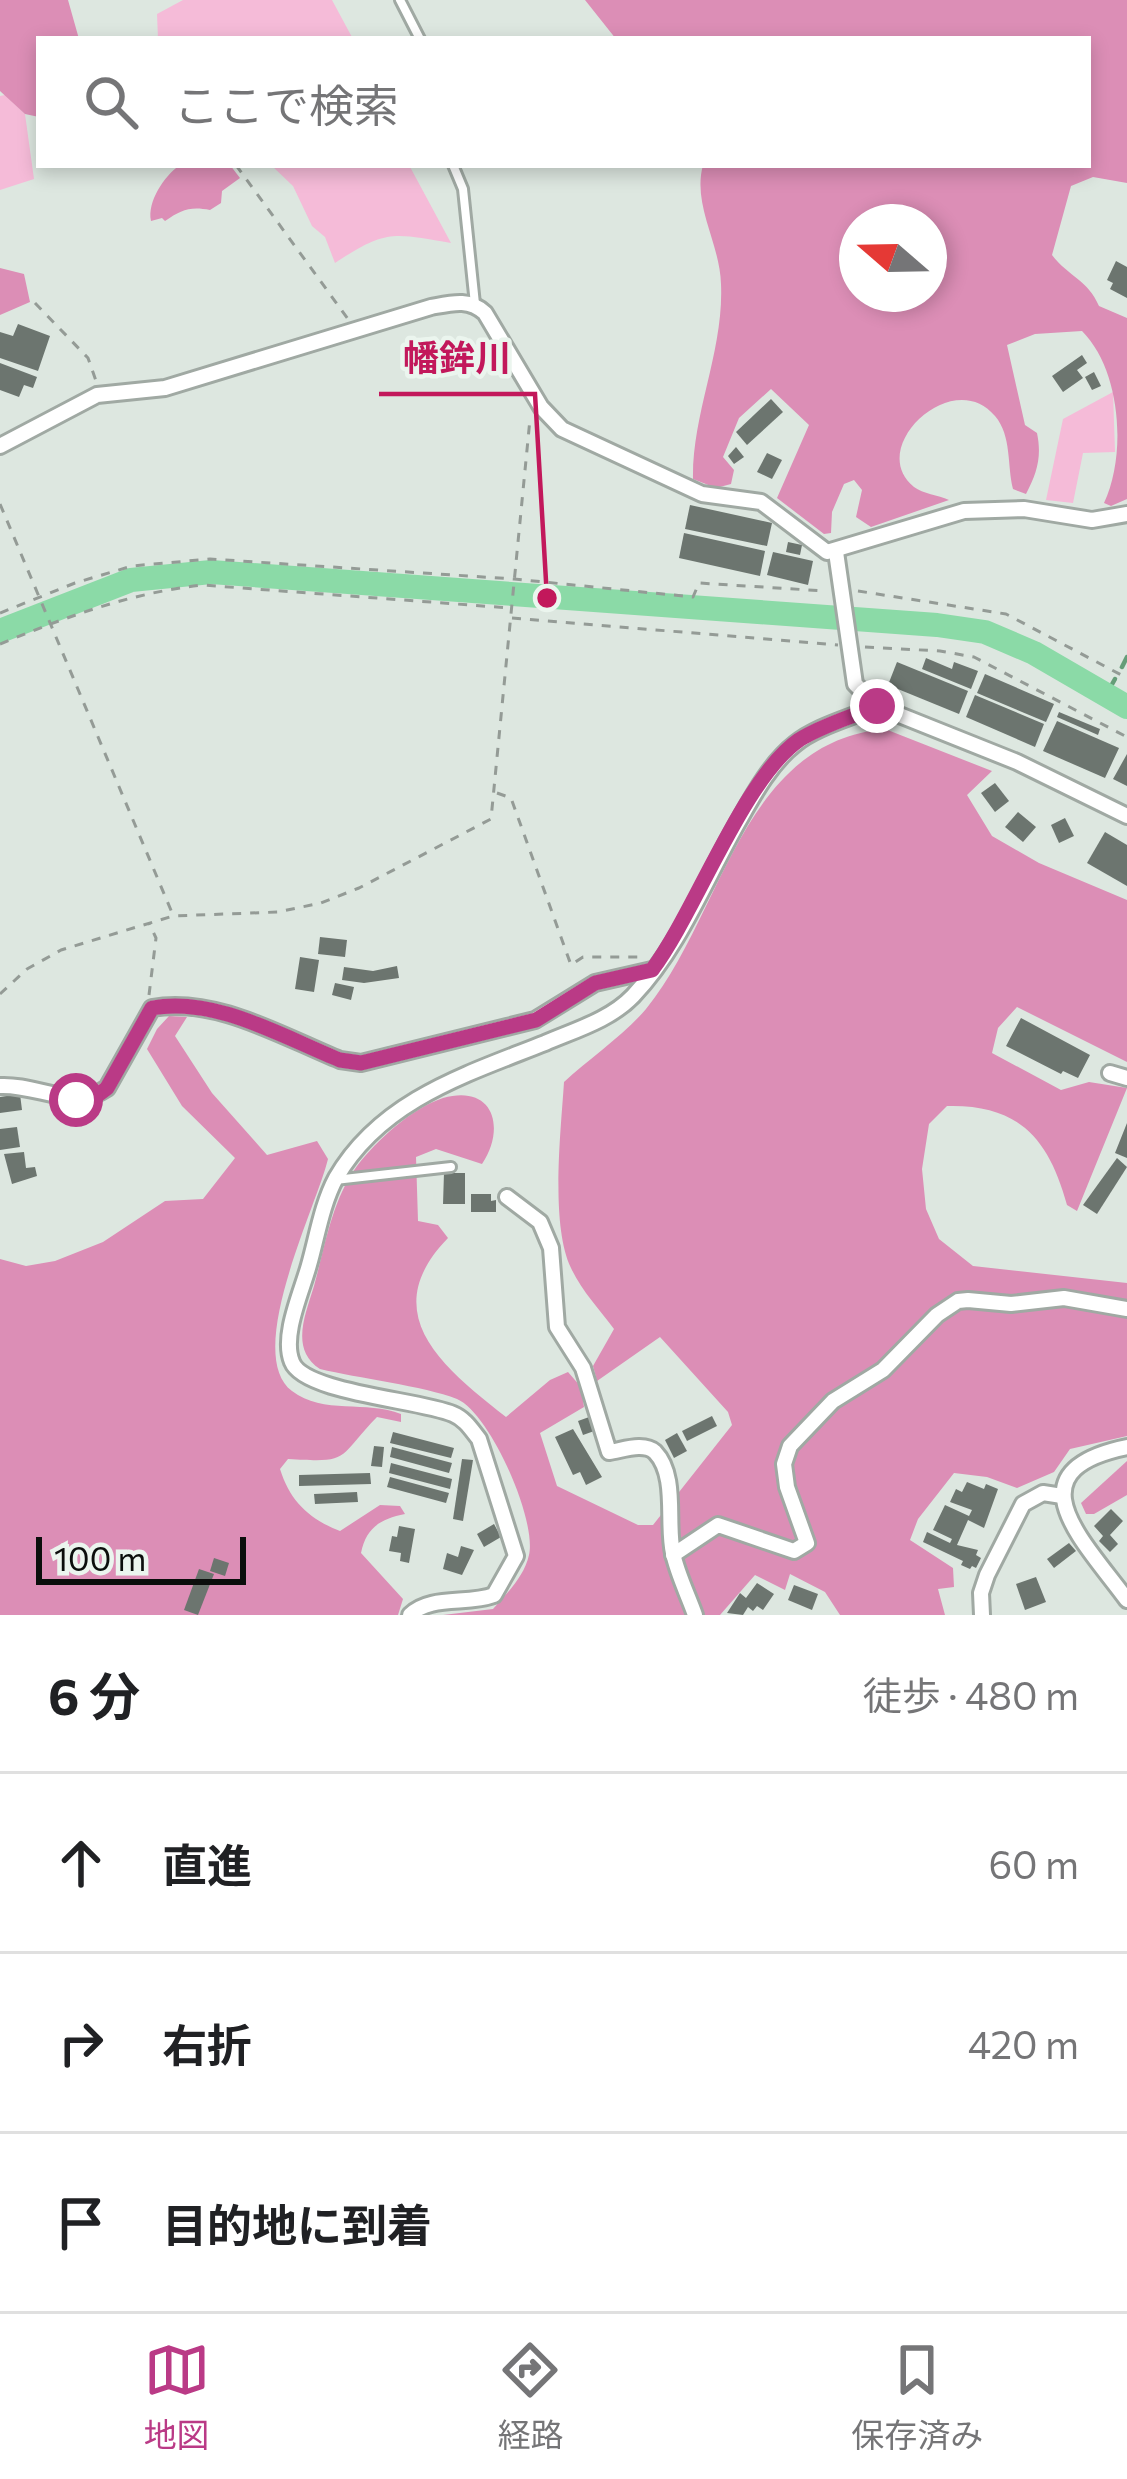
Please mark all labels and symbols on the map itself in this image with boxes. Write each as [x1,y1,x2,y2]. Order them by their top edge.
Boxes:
north arrow [839,204,947,312]
callout: 幡鉾川 [379,322,535,394]
text: 幡鉾川 [403,334,511,378]
route end [850,679,904,733]
route start [49,1073,103,1127]
scale bar [36,1531,246,1584]

